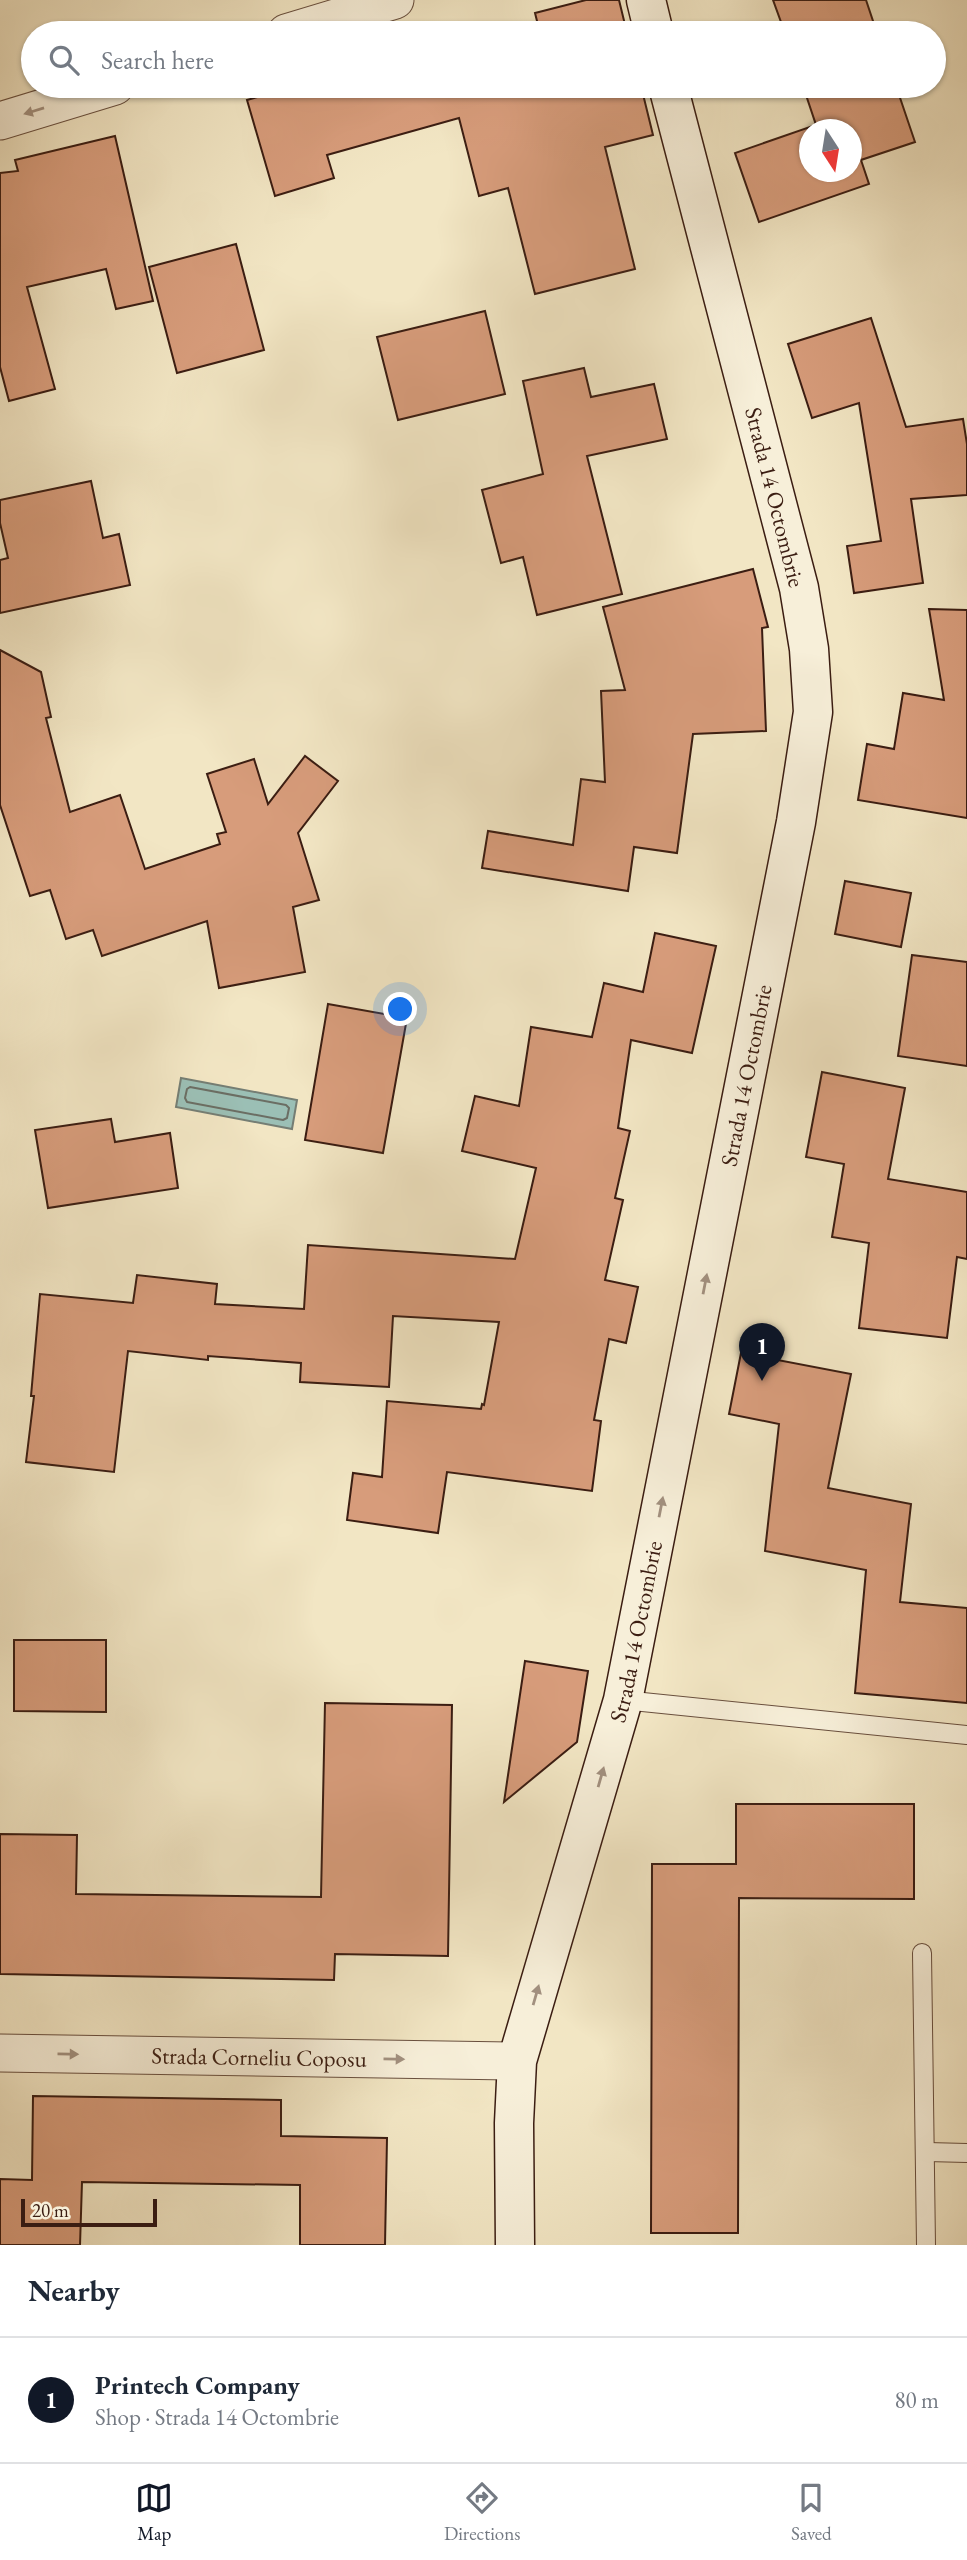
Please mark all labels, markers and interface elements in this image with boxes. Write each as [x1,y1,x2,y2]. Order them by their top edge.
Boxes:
search box [21,21,946,98]
icon: search [45,41,83,79]
text: Search here [101,43,214,77]
one-way arrow [23,106,44,116]
north arrow [799,119,862,182]
street label: Strada 14 Octombrie [738,404,812,590]
street label: Strada 14 Octombrie [714,982,779,1169]
your location [383,992,417,1026]
one-way arrow [700,1273,711,1295]
pin: 1 [739,1323,785,1381]
one-way arrow [656,1496,667,1518]
street label: Strada 14 Octombrie [602,1538,669,1726]
one-way arrow [596,1766,606,1787]
one-way arrow [532,1984,542,2005]
street label: Strada Corneliu Coposu [151,2040,367,2074]
one-way arrow [57,2048,79,2060]
one-way arrow [383,2053,405,2065]
scale bar [21,2196,158,2228]
text: 20 m [32,2198,69,2223]
text: Nearby [28,2271,120,2310]
text: Printech Company [95,2368,300,2402]
text: 1 [45,2385,57,2415]
text: 80 m [894,2385,939,2415]
text: Shop · Strada 14 Octombrie [95,2402,339,2432]
tab: Map [135,2479,173,2546]
tab: Directions [444,2479,520,2546]
tab: Saved [791,2479,832,2546]

